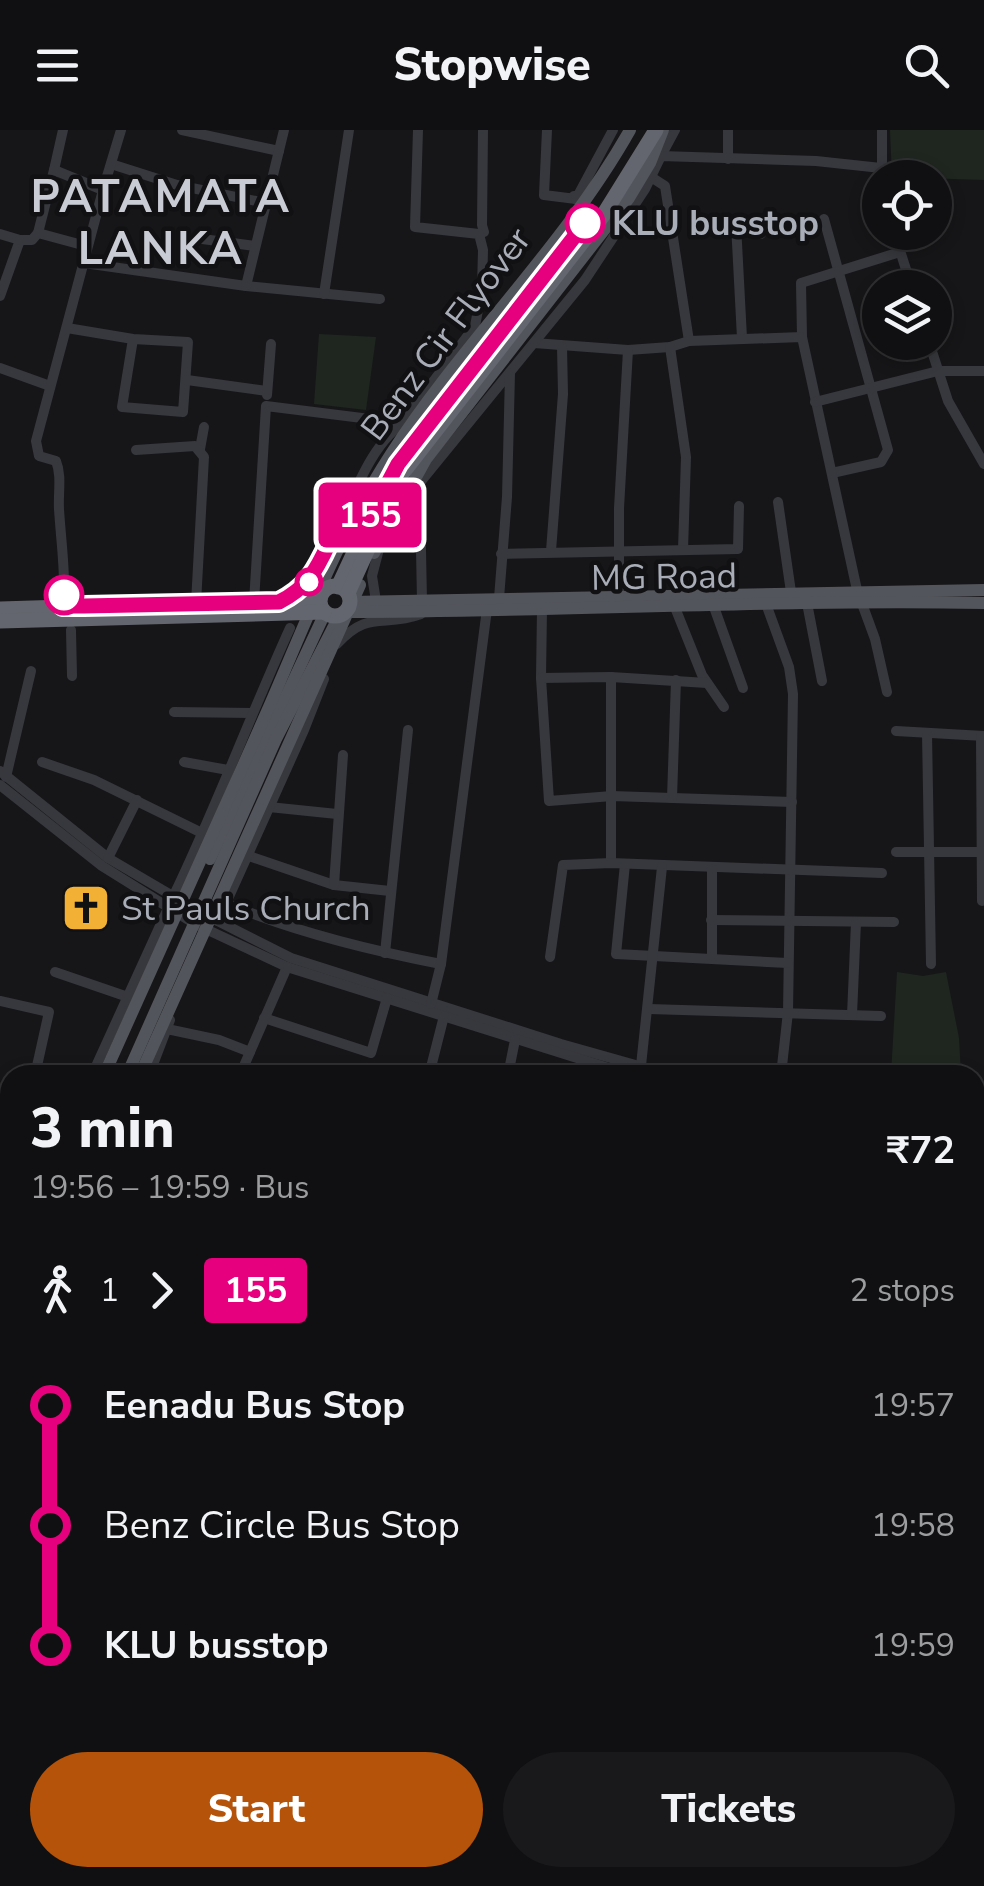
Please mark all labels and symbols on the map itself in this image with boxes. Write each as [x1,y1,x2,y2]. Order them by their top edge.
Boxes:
district label: PATAMATA LANKA [31,167,291,280]
place label: KLU busstop [612,200,819,247]
marker: KLU busstop [566,204,604,242]
street label: Benz Cir Flyover [350,217,542,450]
line badge: 155 [312,482,428,548]
street label: MG Road [591,552,737,602]
unlabelled marker [296,569,322,595]
unlabelled marker [45,576,83,614]
church icon: St Pauls Church [60,882,112,934]
place label: St Pauls Church [121,885,371,932]

